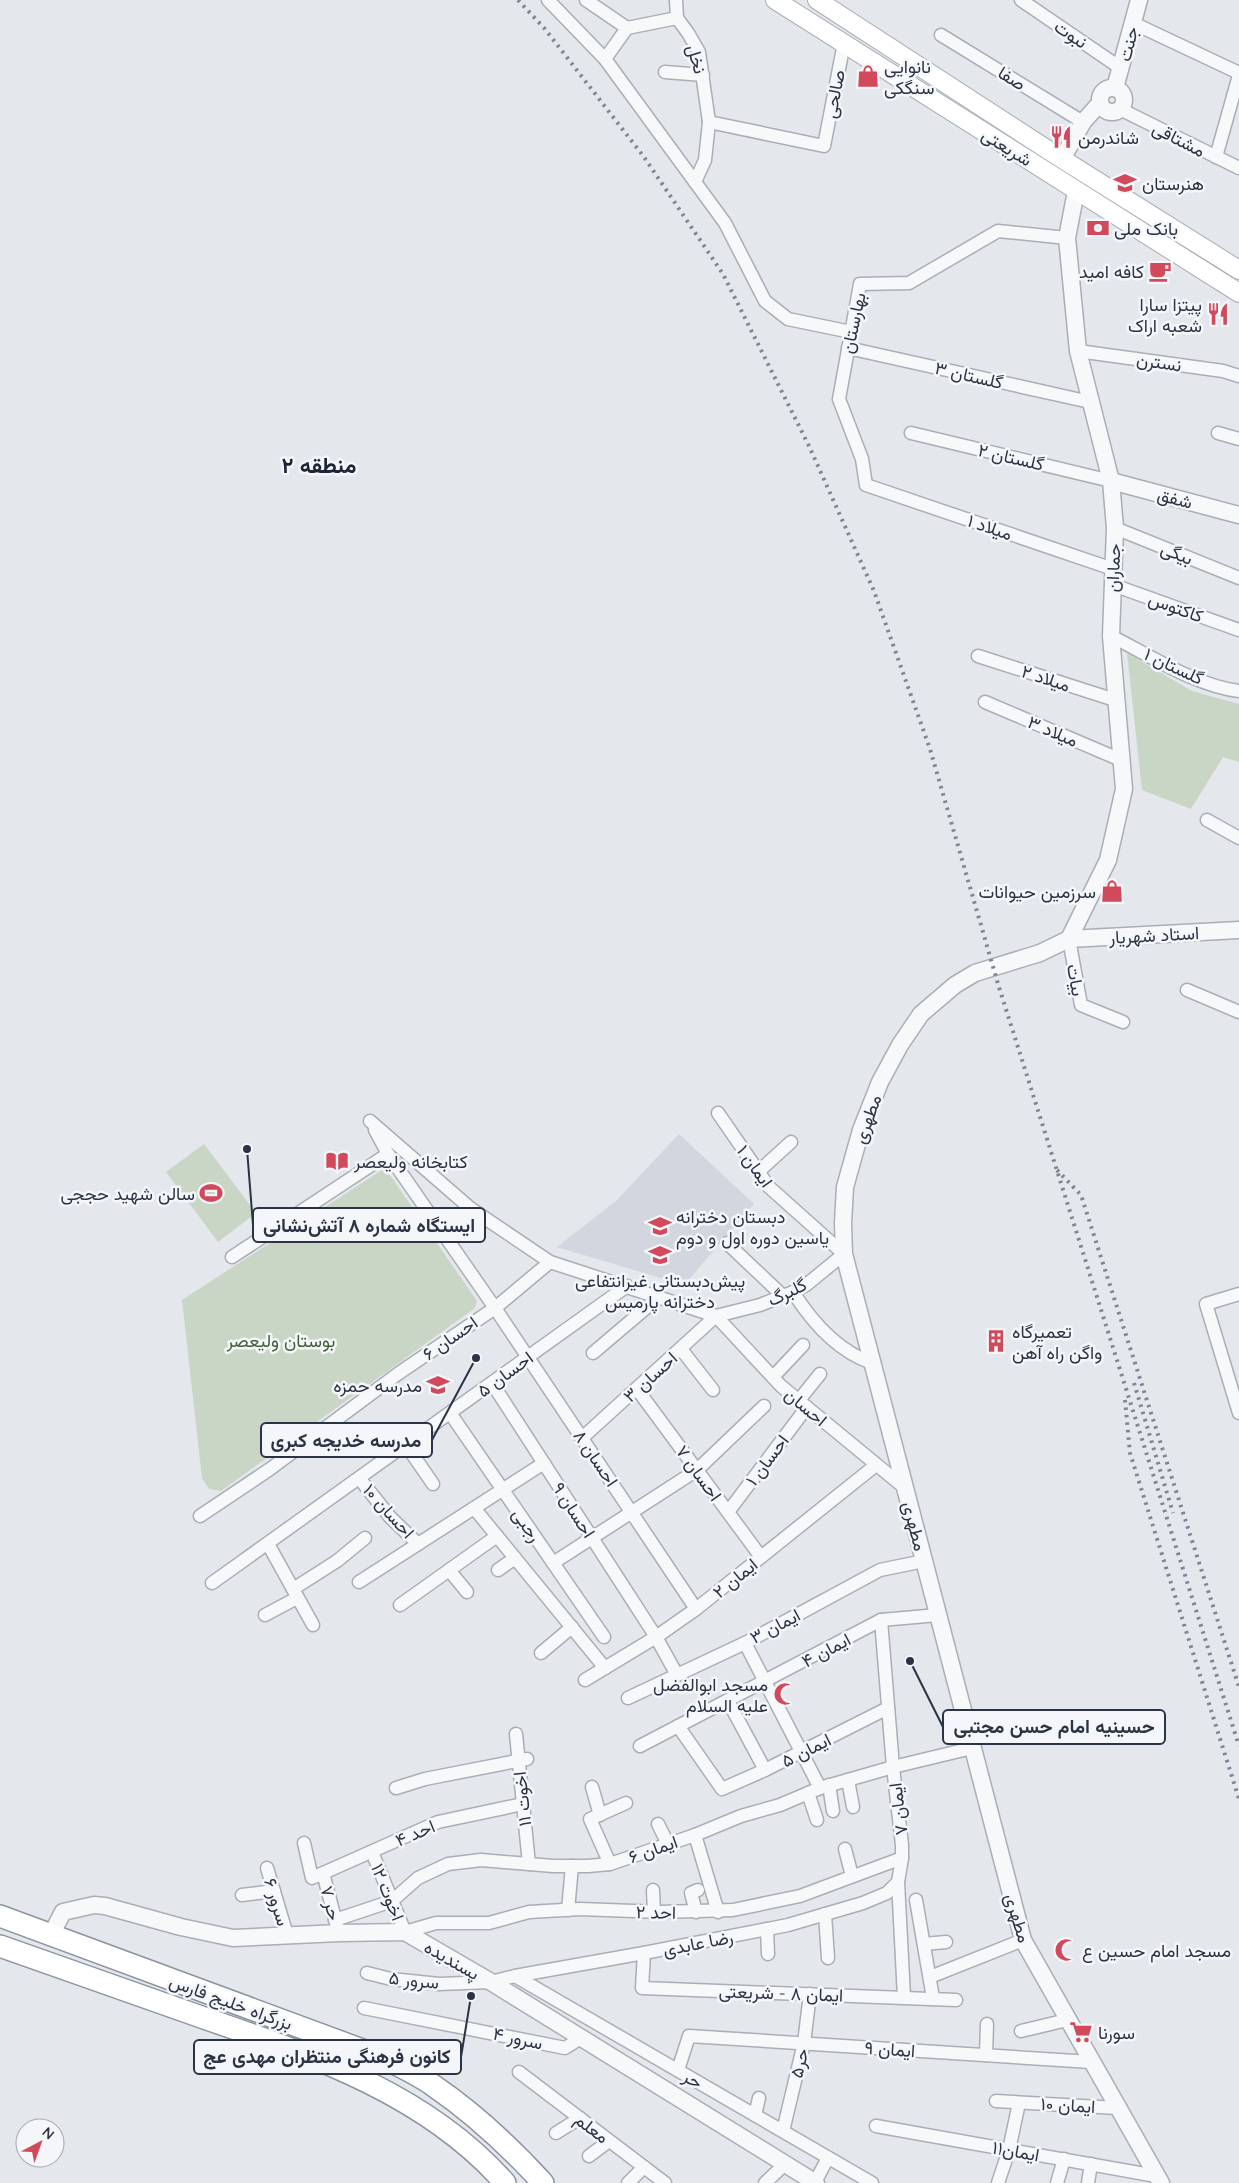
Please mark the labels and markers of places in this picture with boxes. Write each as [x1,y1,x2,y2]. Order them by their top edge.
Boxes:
place label: نانوایی سنگکی [884,55,934,99]
shop icon: نانوایی سنگکی [855,63,881,89]
restaurant icon: شاندرمن [1048,124,1074,150]
place label: شاندرمن [1078,126,1139,149]
school or university icon: هنرستان [1112,170,1138,196]
place label: هنرستان [1142,172,1204,195]
bank icon: بانک ملی [1085,215,1111,241]
place label: بانک ملی [1114,217,1178,240]
cafe icon: کافه امید [1147,258,1173,284]
place label: کافه امید [1079,260,1144,283]
place label: پیتزا سارا شعبه اراک [1128,293,1202,337]
restaurant icon: پیتزا سارا شعبه اراک [1205,301,1231,327]
shop icon: سرزمین حیوانات [1099,878,1125,904]
place label: سرزمین حیوانات [978,880,1096,903]
library icon: کتابخانه ولیعصر [324,1148,350,1174]
place label: کتابخانه ولیعصر [353,1150,468,1173]
sports icon: سالن شهید حججی [198,1180,224,1206]
place label: سالن شهید حججی [61,1182,195,1205]
place label: دبستان دخترانه یاسین دوره اول و دوم [676,1205,829,1250]
callout: ایستگاه شماره ۸ آتش‌نشانی [253,1208,485,1242]
school or university icon: دبستان دخترانه یاسین دوره اول و دوم [647,1213,673,1239]
school or university icon: پیش‌دبستانی غیرانتفاعی دخترانه پارمیس [647,1242,673,1268]
place label: پیش‌دبستانی غیرانتفاعی دخترانه پارمیس [575,1269,745,1314]
place label: تعمیرگاه واگن راه آهن [1012,1320,1102,1364]
building icon: تعمیرگاه واگن راه آهن [983,1328,1009,1354]
school or university icon: مدرسه حمزه [425,1372,451,1398]
place label: مدرسه حمزه [333,1374,422,1397]
callout: مدرسه خدیجه کبری [261,1423,432,1457]
place label: مسجد ابوالفضل علیه السلام [653,1673,768,1718]
mosque icon: مسجد ابوالفضل علیه السلام [772,1681,798,1707]
callout: حسینیه امام حسن مجتبی [943,1710,1165,1744]
mosque icon: مسجد امام حسین ع [1053,1937,1079,1963]
place label: مسجد امام حسین ع [1082,1939,1231,1963]
supermarket icon: سورنا [1068,2019,1094,2045]
place label: سورنا [1098,2021,1135,2044]
callout: کانون فرهنگی منتظران مهدی عج [194,2040,461,2074]

